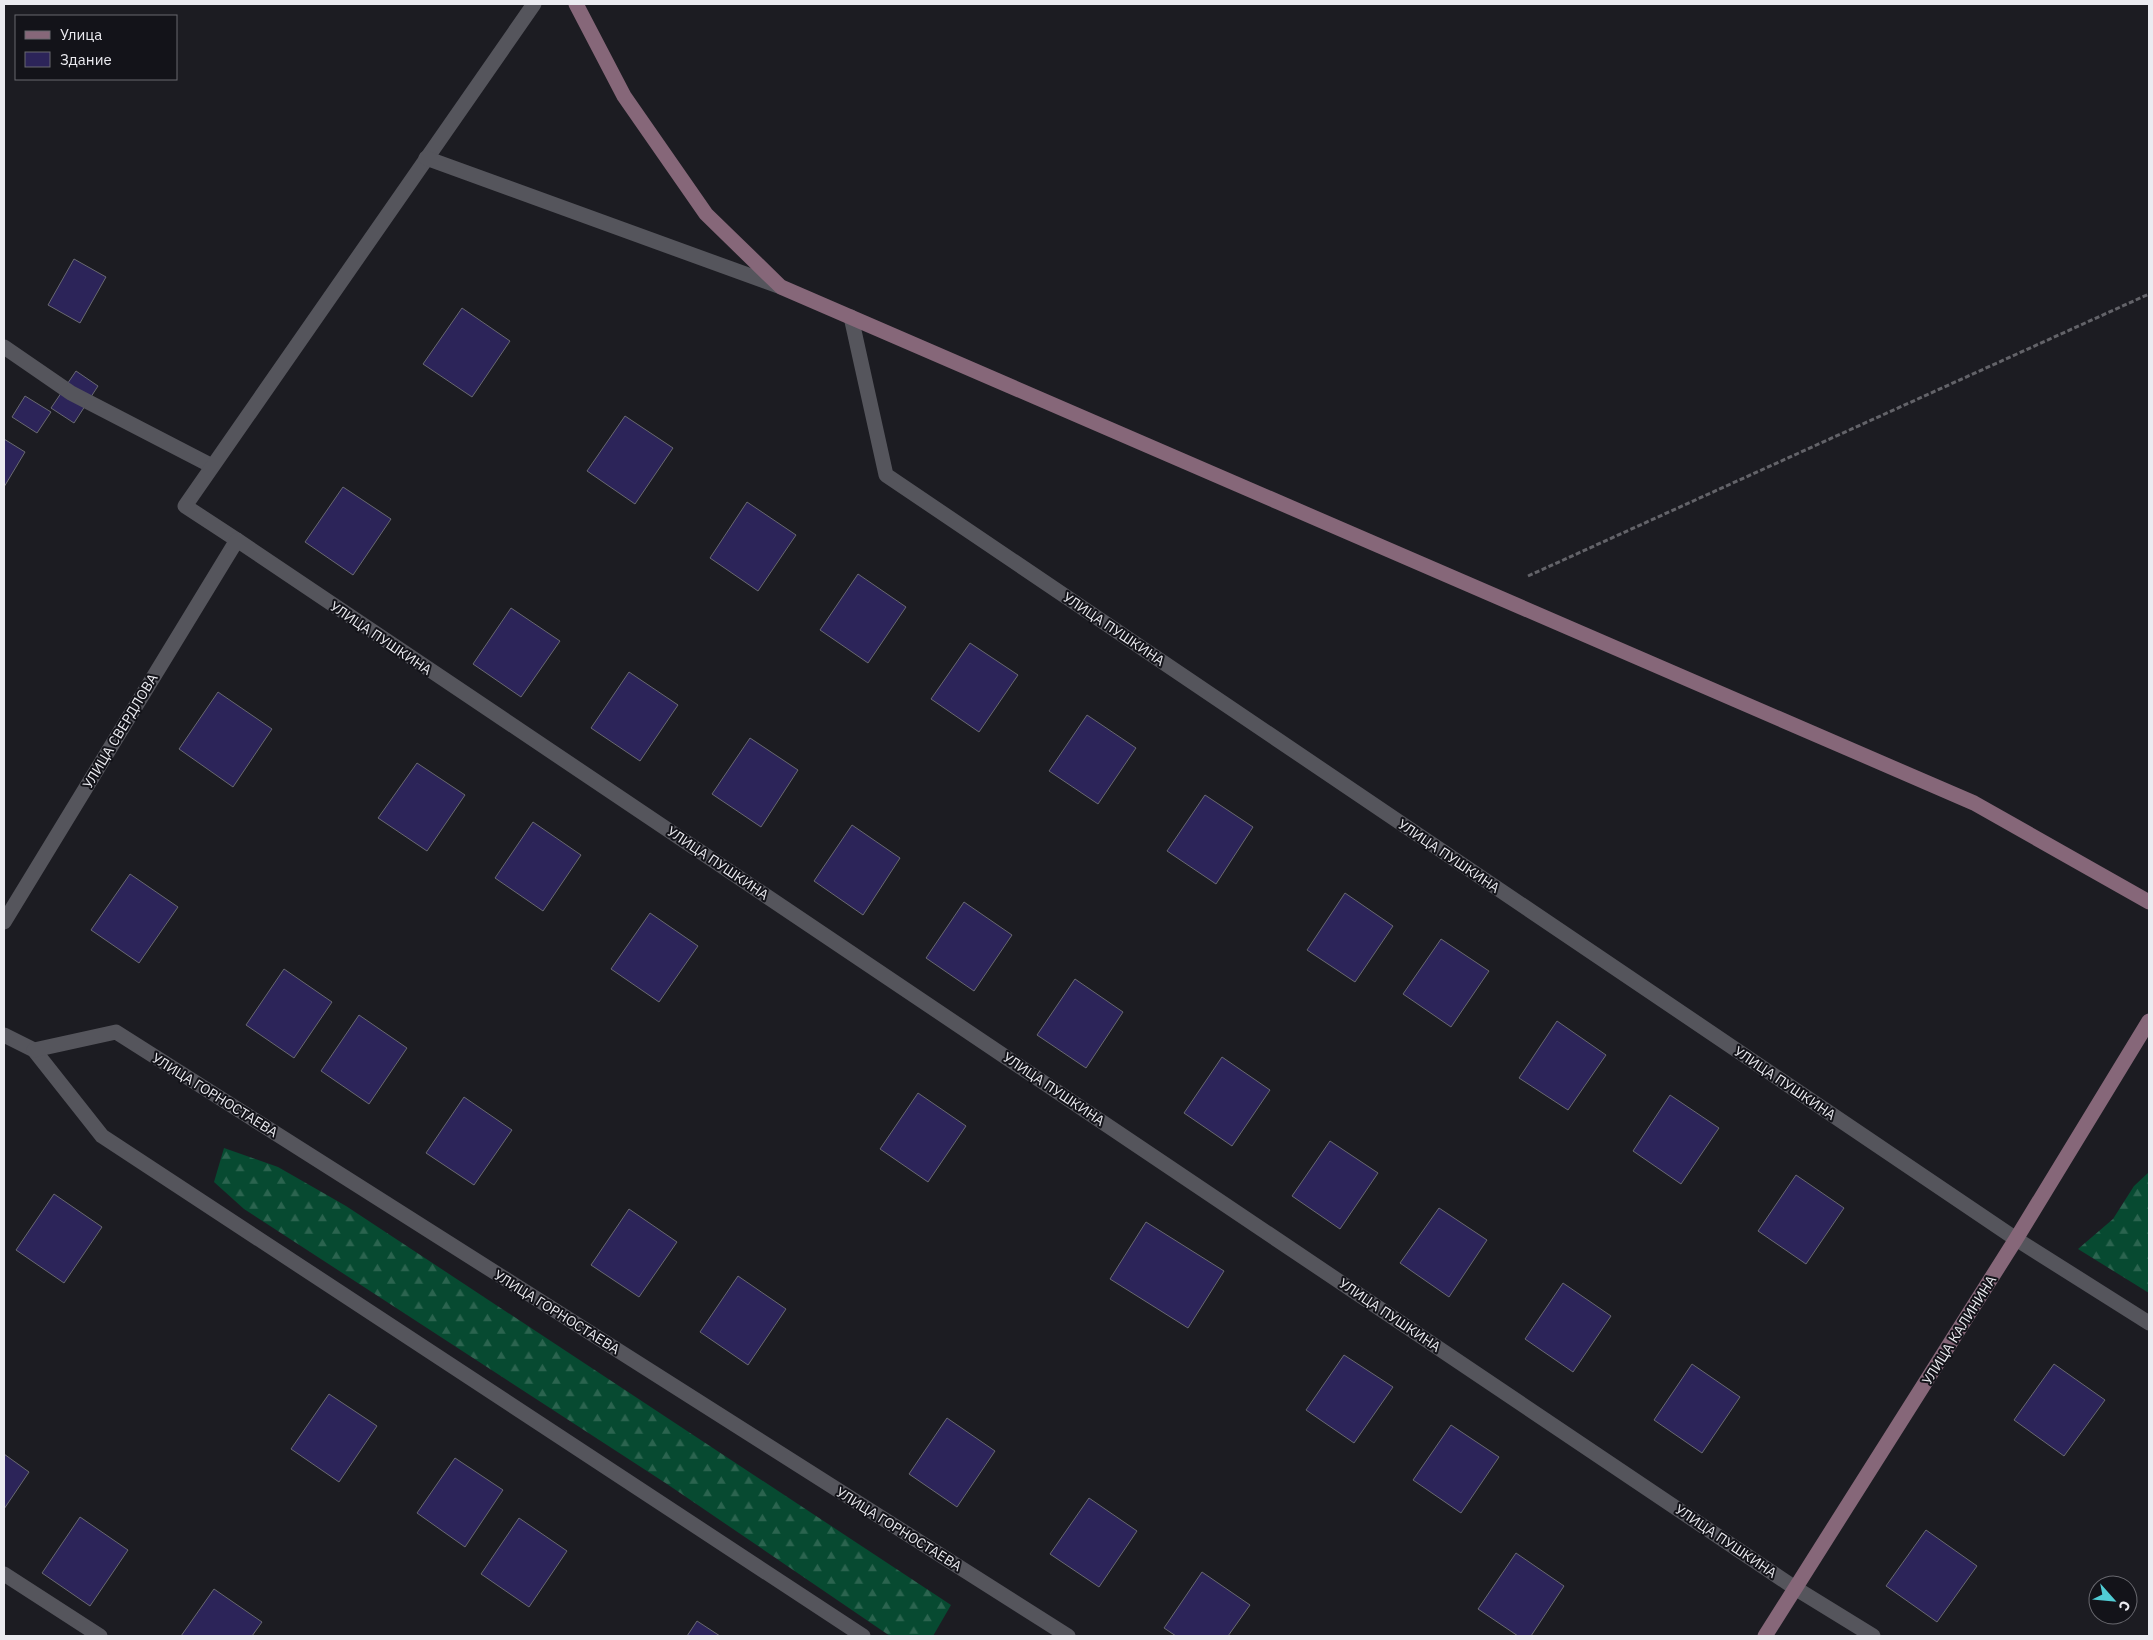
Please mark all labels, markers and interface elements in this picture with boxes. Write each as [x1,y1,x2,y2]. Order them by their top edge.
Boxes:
legend [15,15,178,80]
text: Улица [60,25,102,44]
text: Здание [60,50,112,69]
street label: УЛИЦА ПУШКИНА [1060,588,1168,670]
street label: УЛИЦА ПУШКИНА [327,597,435,679]
street label: УЛИЦА СВЕРДЛОВА [79,670,161,792]
street label: УЛИЦА ПУШКИНА [1395,815,1503,897]
street label: УЛИЦА ПУШКИНА [664,822,772,904]
street label: УЛИЦА ПУШКИНА [1731,1042,1839,1124]
street label: УЛИЦА ПУШКИНА [1000,1048,1108,1130]
street label: УЛИЦА ГОРНОСТАЕВА [149,1049,281,1141]
street label: УЛИЦА ГОРНОСТАЕВА [491,1266,623,1358]
street label: УЛИЦА КАЛИНИНА [1918,1272,2000,1388]
street label: УЛИЦА ПУШКИНА [1336,1274,1444,1356]
street label: УЛИЦА ГОРНОСТАЕВА [833,1483,965,1575]
street label: УЛИЦА ПУШКИНА [1672,1500,1780,1582]
north arrow [2088,1575,2138,1625]
text: С [2114,1598,2135,1614]

